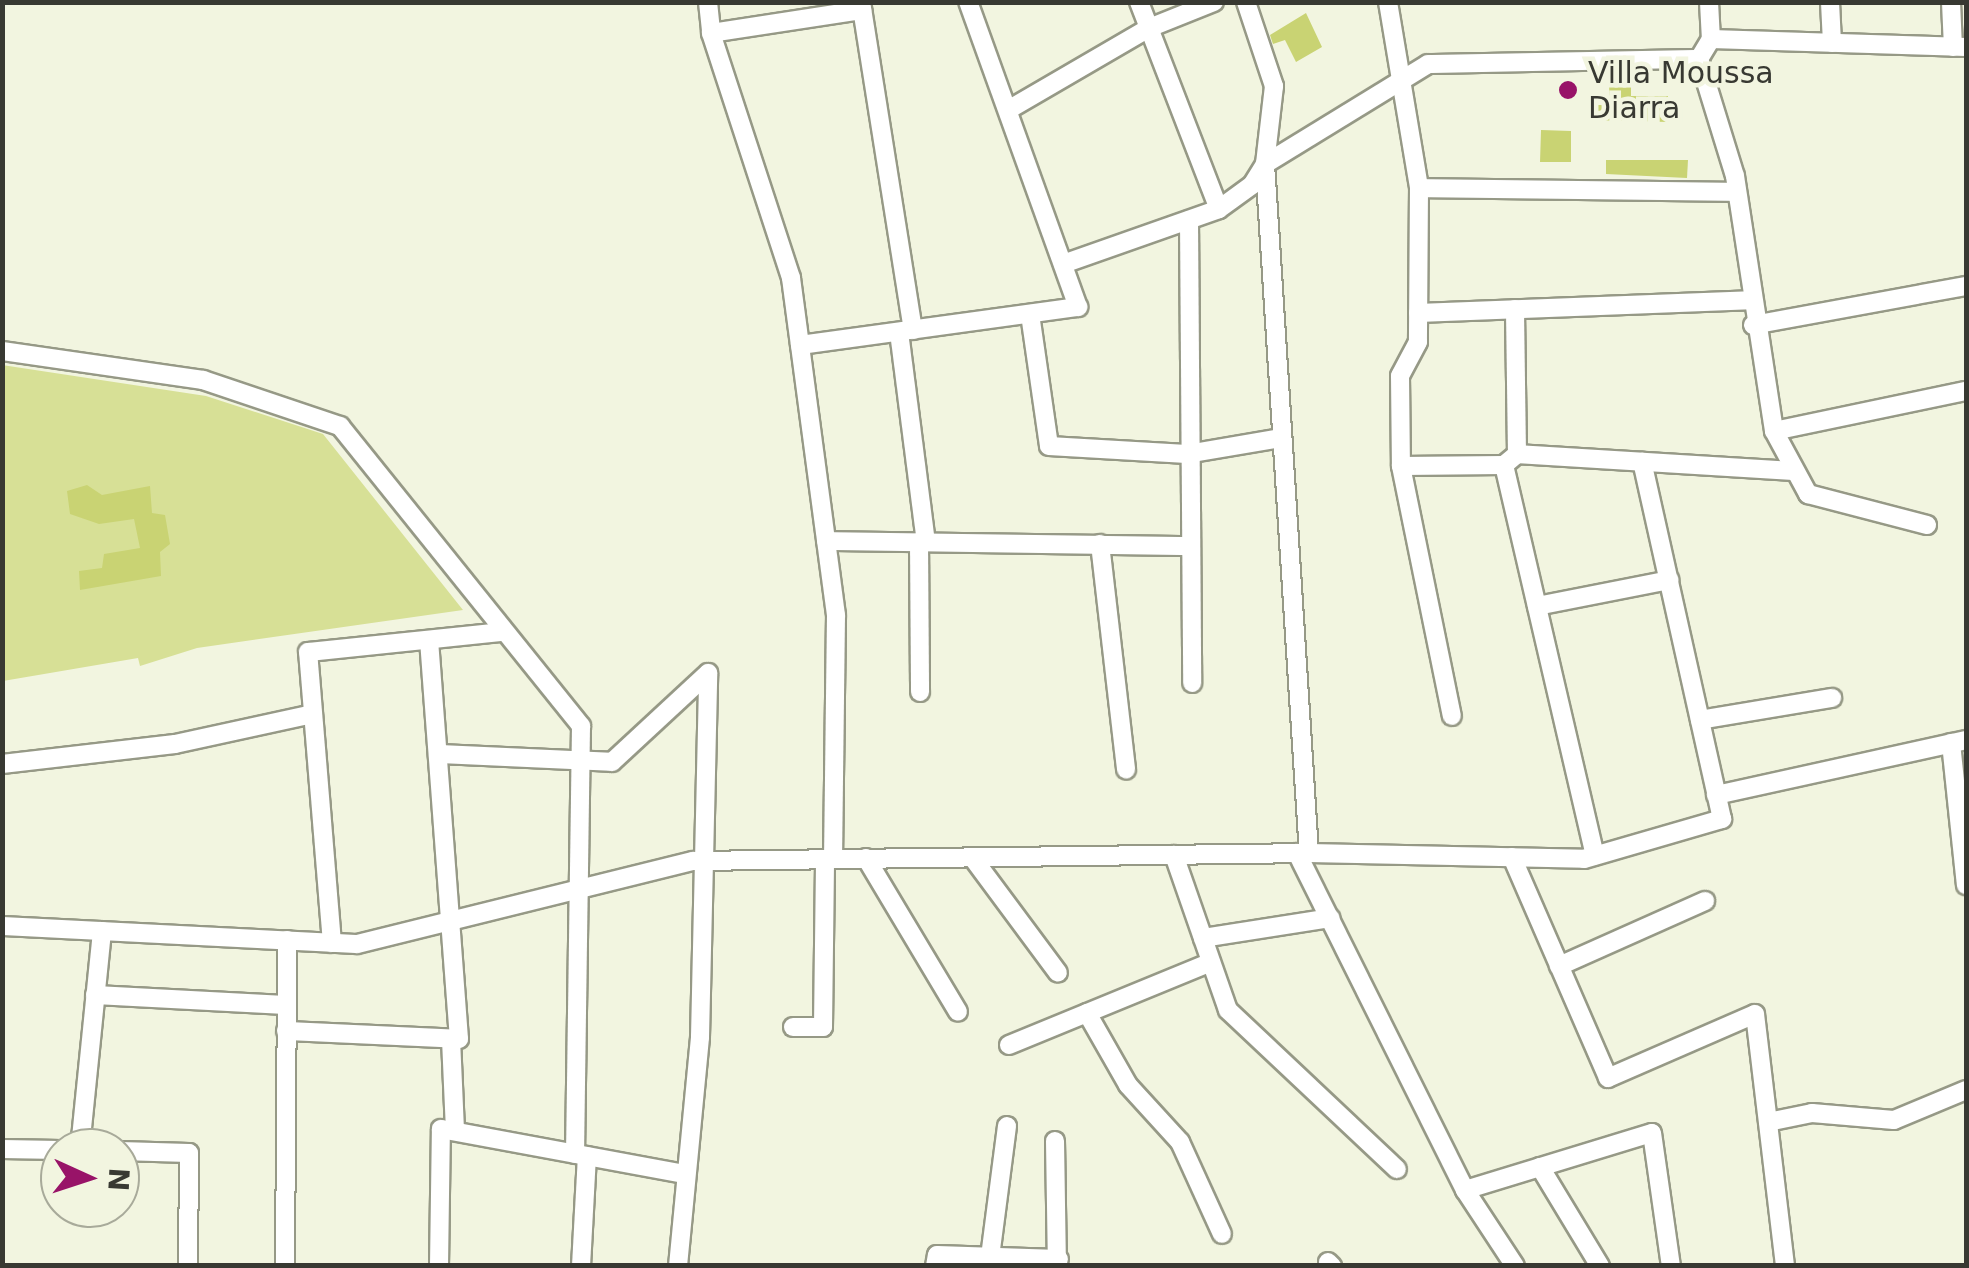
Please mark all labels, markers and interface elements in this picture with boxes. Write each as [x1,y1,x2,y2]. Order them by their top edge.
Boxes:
place label: Villa Moussa Diarra [1588,55,1774,126]
marker: Villa Moussa Diarra [1557,79,1579,101]
north arrow [40,1128,140,1228]
text: N [101,1167,136,1192]

